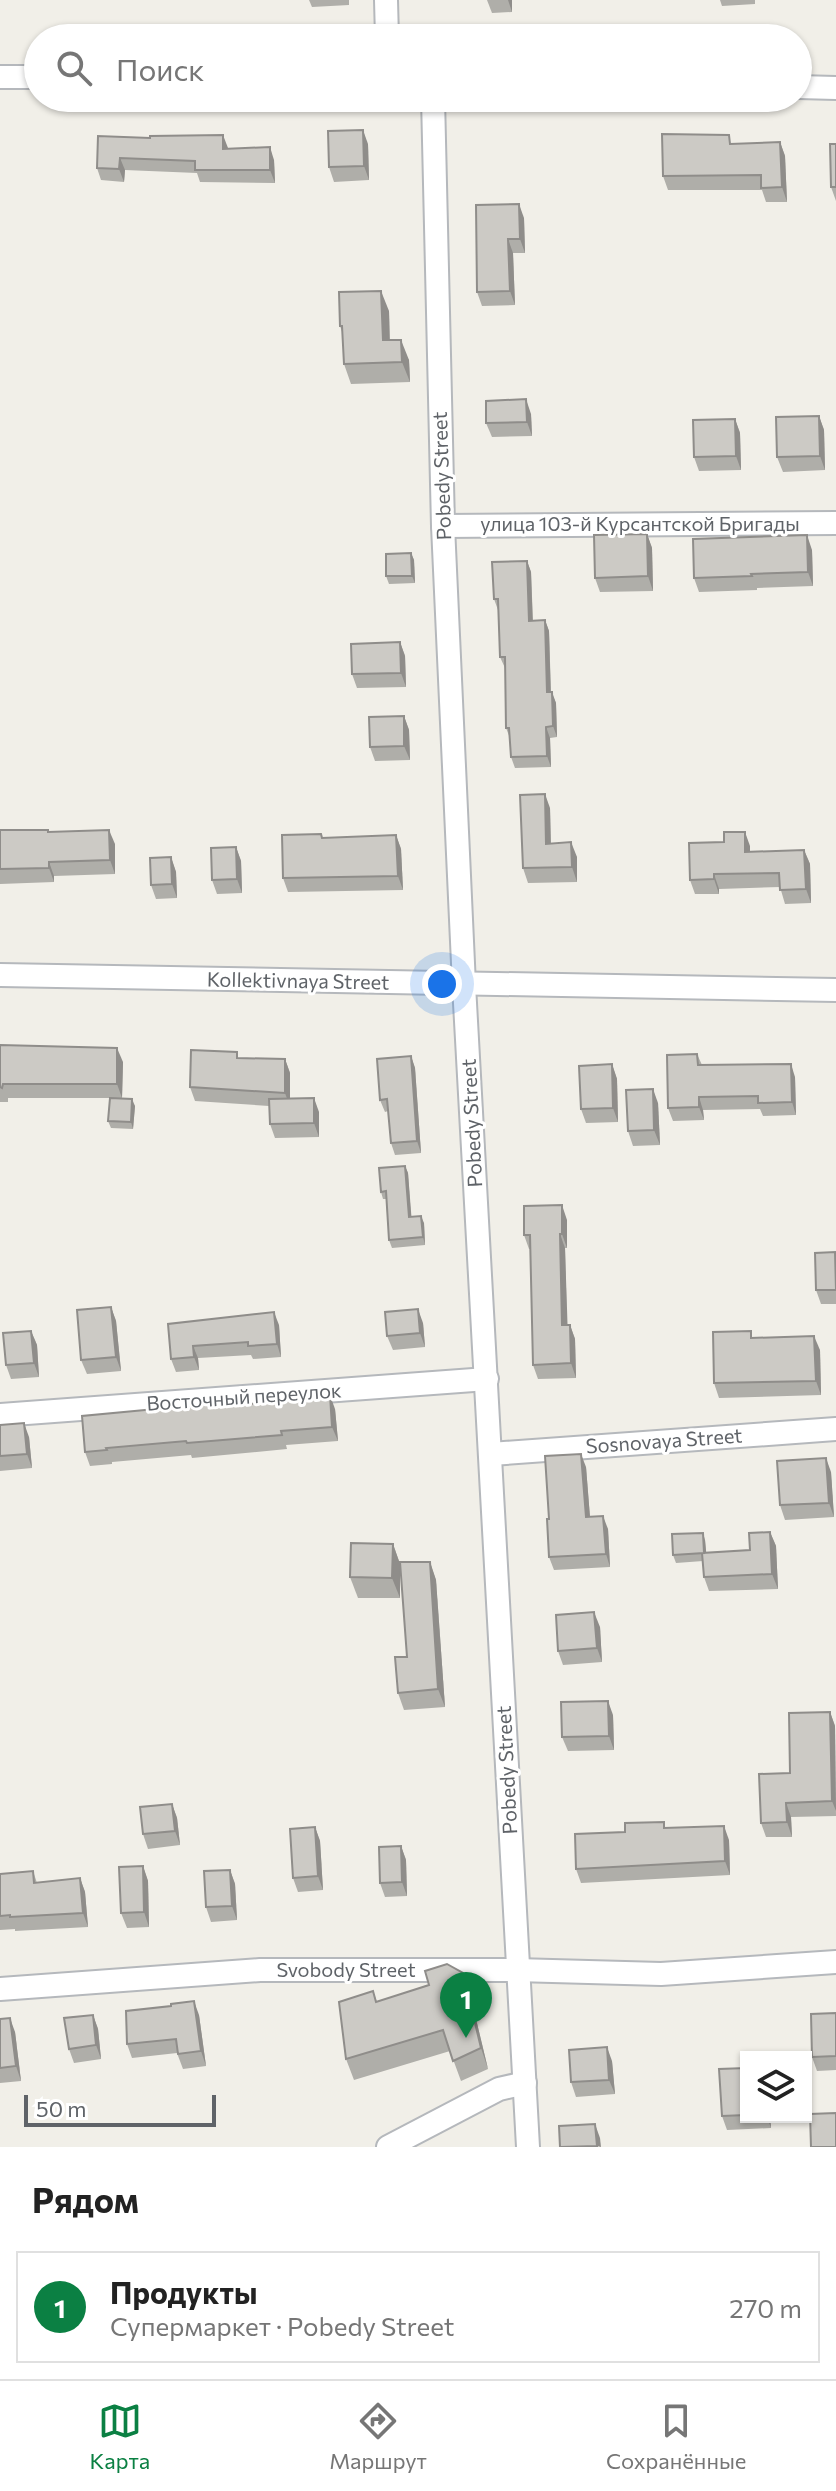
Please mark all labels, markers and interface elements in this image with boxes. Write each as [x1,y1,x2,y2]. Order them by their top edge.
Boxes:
search box [24,24,812,112]
icon: search [52,46,96,90]
text: Поиск [116,50,204,87]
street label: Pobedy Street [427,411,455,541]
street label: улица 103-й Курсантской Бригады [480,511,800,535]
your location [422,964,462,1004]
street label: Kollektivnaya Street [207,966,389,994]
street label: Pobedy Street [456,1058,486,1188]
street label: Восточный переулок [146,1377,343,1415]
street label: Sosnovaya Street [585,1423,743,1457]
street label: Pobedy Street [491,1705,521,1835]
street label: Svobody Street [276,1957,416,1981]
pin: 1 [440,1972,492,2038]
map controls [740,2051,812,2123]
button: layers [740,2051,812,2123]
scale bar [24,2091,216,2127]
text: 50 m [36,2095,86,2122]
text: Рядом [32,2178,139,2220]
text: Продукты [110,2273,257,2310]
text: 1 [54,2292,66,2323]
text: 270 m [729,2292,802,2323]
text: Супермаркет · Pobedy Street [110,2310,454,2341]
tab: Карта [90,2399,150,2474]
tab: Маршрут [329,2399,427,2474]
tab: Сохранённые [606,2399,746,2474]

